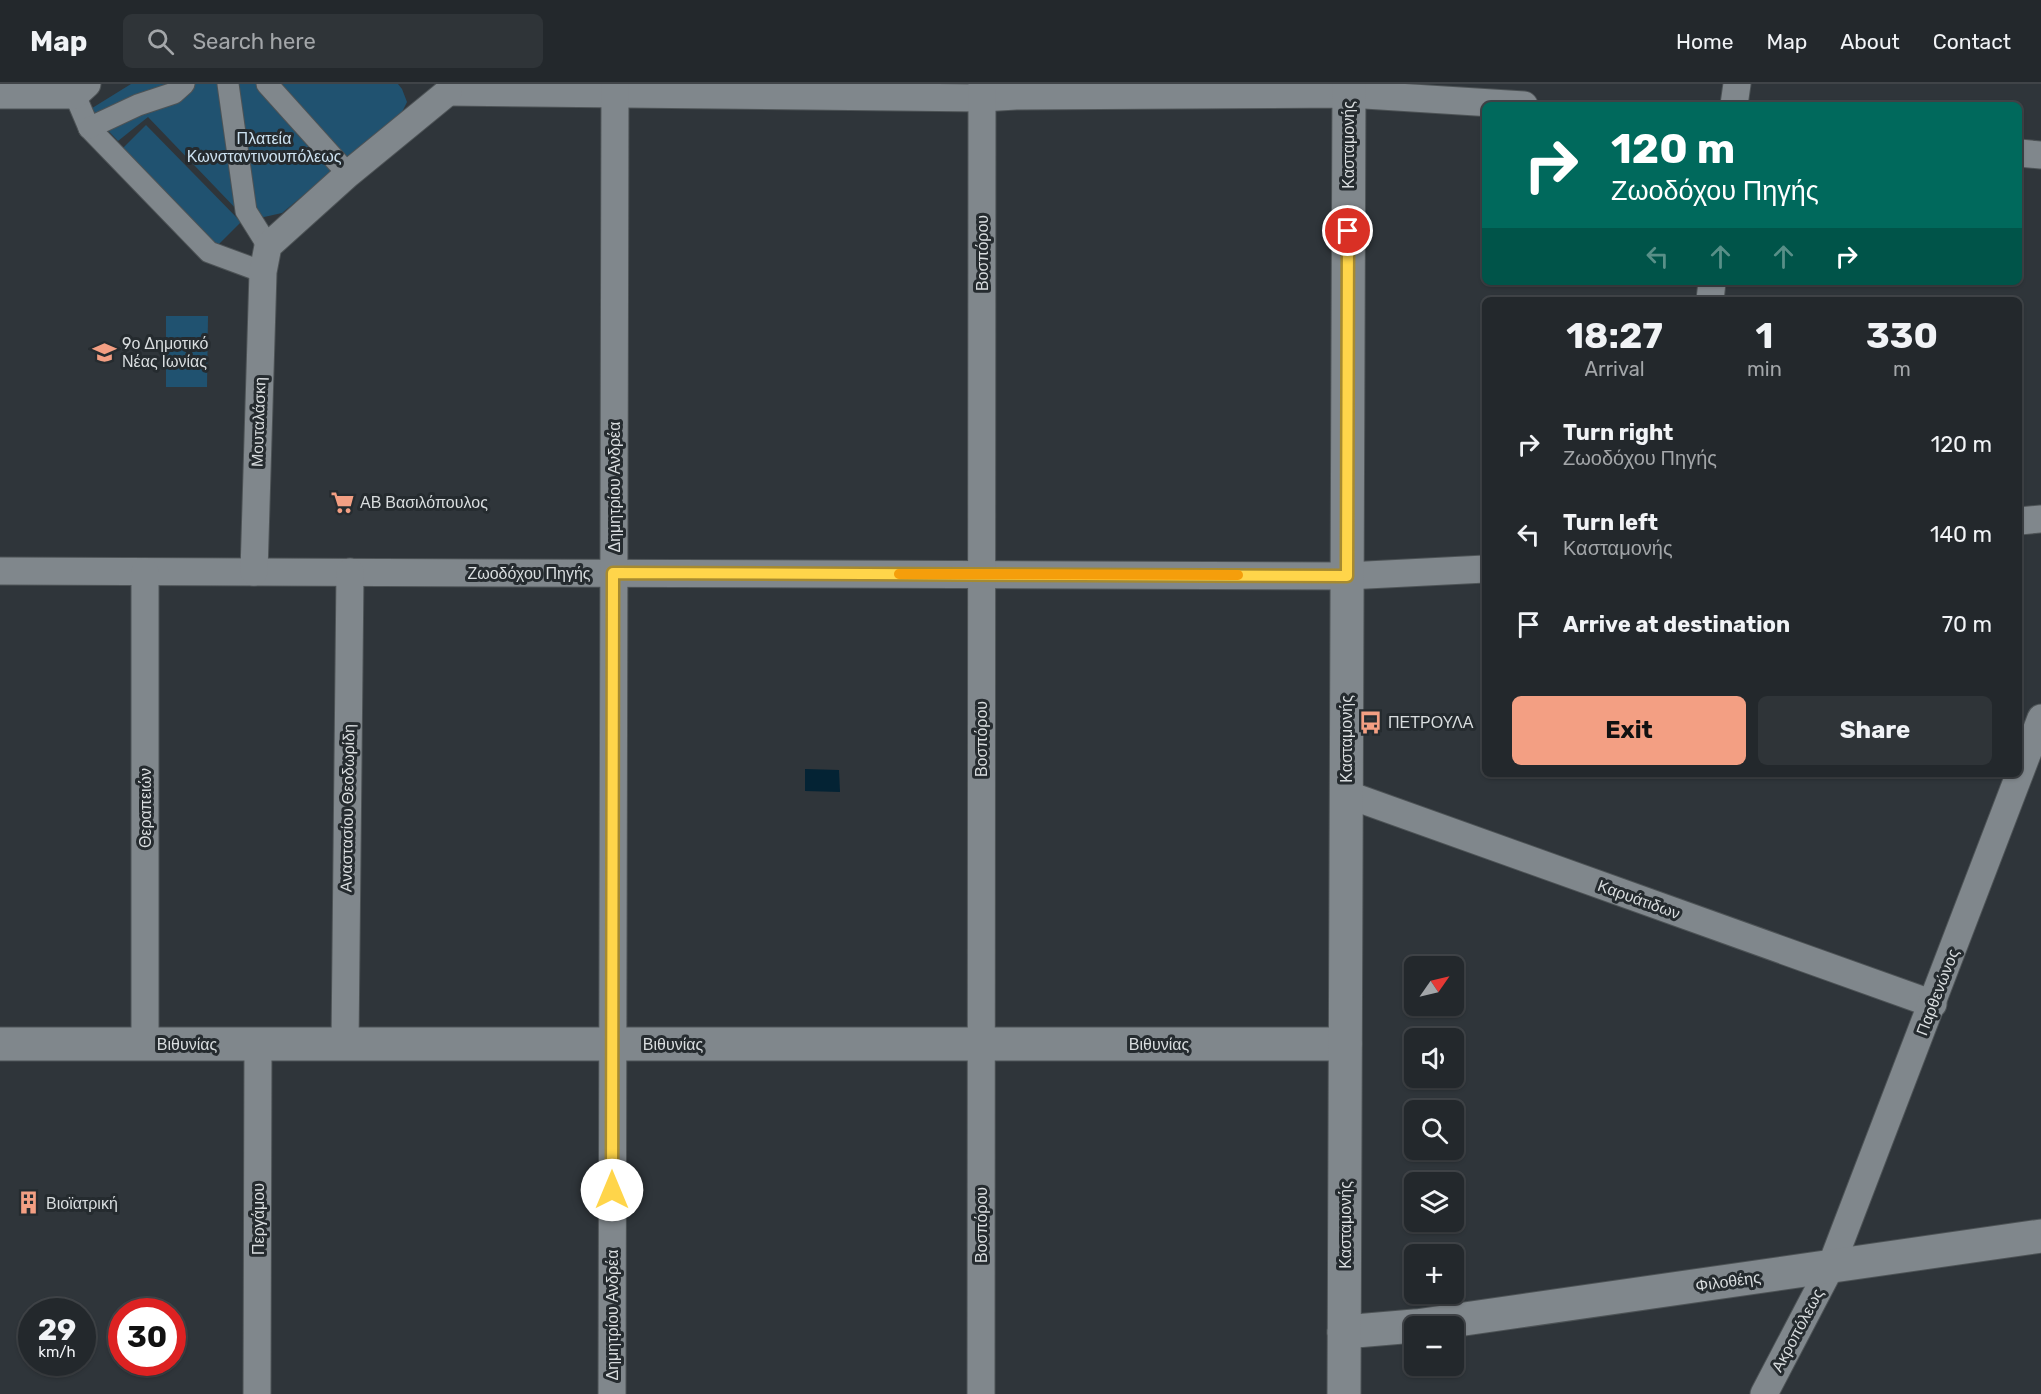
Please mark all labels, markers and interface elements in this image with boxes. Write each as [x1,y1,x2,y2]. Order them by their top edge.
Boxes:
search box [123,14,543,68]
text: Map [30,25,87,58]
icon: search [144,25,177,58]
text: Search here [192,28,316,55]
text: Home [1676,29,1733,54]
text: Map [1766,29,1807,54]
text: About [1840,29,1900,54]
text: Contact [1933,29,2011,54]
street label: Κασταμονής [1339,101,1358,189]
text: 120 m [1611,124,1735,174]
icon: right [1512,126,1590,204]
park label: Πλατεία Κωνσταντινουπόλεως [187,129,342,166]
text: Ζωοδόχου Πηγής [1611,175,1819,207]
pin [1322,205,1373,256]
icon: arrive [1331,214,1364,247]
street label: Βοσπόρου [973,215,992,291]
icon: left [1641,240,1674,273]
icon: ahead [1704,240,1737,273]
icon: ahead [1767,240,1800,273]
icon: right [1830,240,1863,273]
text: 18:27 [1566,314,1663,357]
text: 1 [1755,314,1773,357]
text: 330 [1866,314,1938,357]
place label: 9ο Δημοτικό Νέας Ιωνίας [122,334,208,371]
school or university icon: 9ο Δημοτικό Νέας Ιωνίας [91,339,117,365]
text: Arrival [1585,357,1645,381]
text: min [1747,357,1782,381]
text: m [1893,357,1911,381]
street label: Μουταλάσκη [247,377,270,467]
text: Turn right [1563,419,1673,446]
street label: Δημητρίου Ανδρέα [605,421,624,553]
icon: right [1512,428,1545,461]
text: 120 m [1931,431,1992,458]
text: Ζωοδόχου Πηγής [1563,446,1717,470]
supermarket icon: ΑΒ Βασιλόπουλος [329,489,355,515]
place label: ΑΒ Βασιλόπουλος [360,493,488,512]
text: Turn left [1563,509,1658,536]
icon: left [1512,518,1545,551]
text: 140 m [1930,521,1992,548]
text: Κασταμονής [1563,536,1673,560]
street label: Ζωοδόχου Πηγής [467,564,591,583]
icon: arrive [1512,608,1545,641]
text: Arrive at destination [1563,611,1790,638]
text: 70 m [1942,611,1992,638]
street label: Κασταμονής [1337,695,1356,783]
button: Exit [1512,696,1746,765]
button: Share [1758,696,1992,765]
street label: Βοσπόρου [972,701,991,777]
bus stop icon: ΠΕΤΡΟΥΛΑ [1357,709,1383,735]
place label: ΠΕΤΡΟΥΛΑ [1388,713,1474,732]
street label: Αναστασίου Θεοδωρίδη [337,724,358,892]
street label: Θεραπειών [136,768,155,848]
street label: Καρυάτιδων [1595,876,1683,923]
street label: Παρθενώνος [1912,946,1963,1038]
north arrow [1404,956,1464,1016]
map controls [1404,956,1464,1376]
button: sound [1404,1028,1464,1088]
street label: Βιθυνίας [157,1035,217,1054]
street label: Βιθυνίας [643,1035,703,1054]
street label: Βιθυνίας [1129,1035,1189,1054]
button: search [1404,1100,1464,1160]
position arrow [580,1158,644,1222]
button: layers [1404,1172,1464,1232]
street label: Κασταμονής [1336,1181,1355,1269]
street label: Περγάμου [249,1183,268,1255]
street label: Βοσπόρου [972,1187,991,1263]
building icon: Βιοϊατρική [15,1190,41,1216]
place label: Βιοϊατρική [46,1194,118,1213]
button: + [1404,1244,1464,1304]
street label: Δημητρίου Ανδρέα [603,1249,622,1381]
street label: Φιλοθέης [1694,1267,1762,1295]
street label: Ακροπόλεως [1768,1285,1827,1375]
speed limit sign: 30 [108,1298,186,1376]
text: 29 [38,1312,76,1348]
button: − [1404,1316,1464,1376]
text: km/h [38,1343,76,1361]

